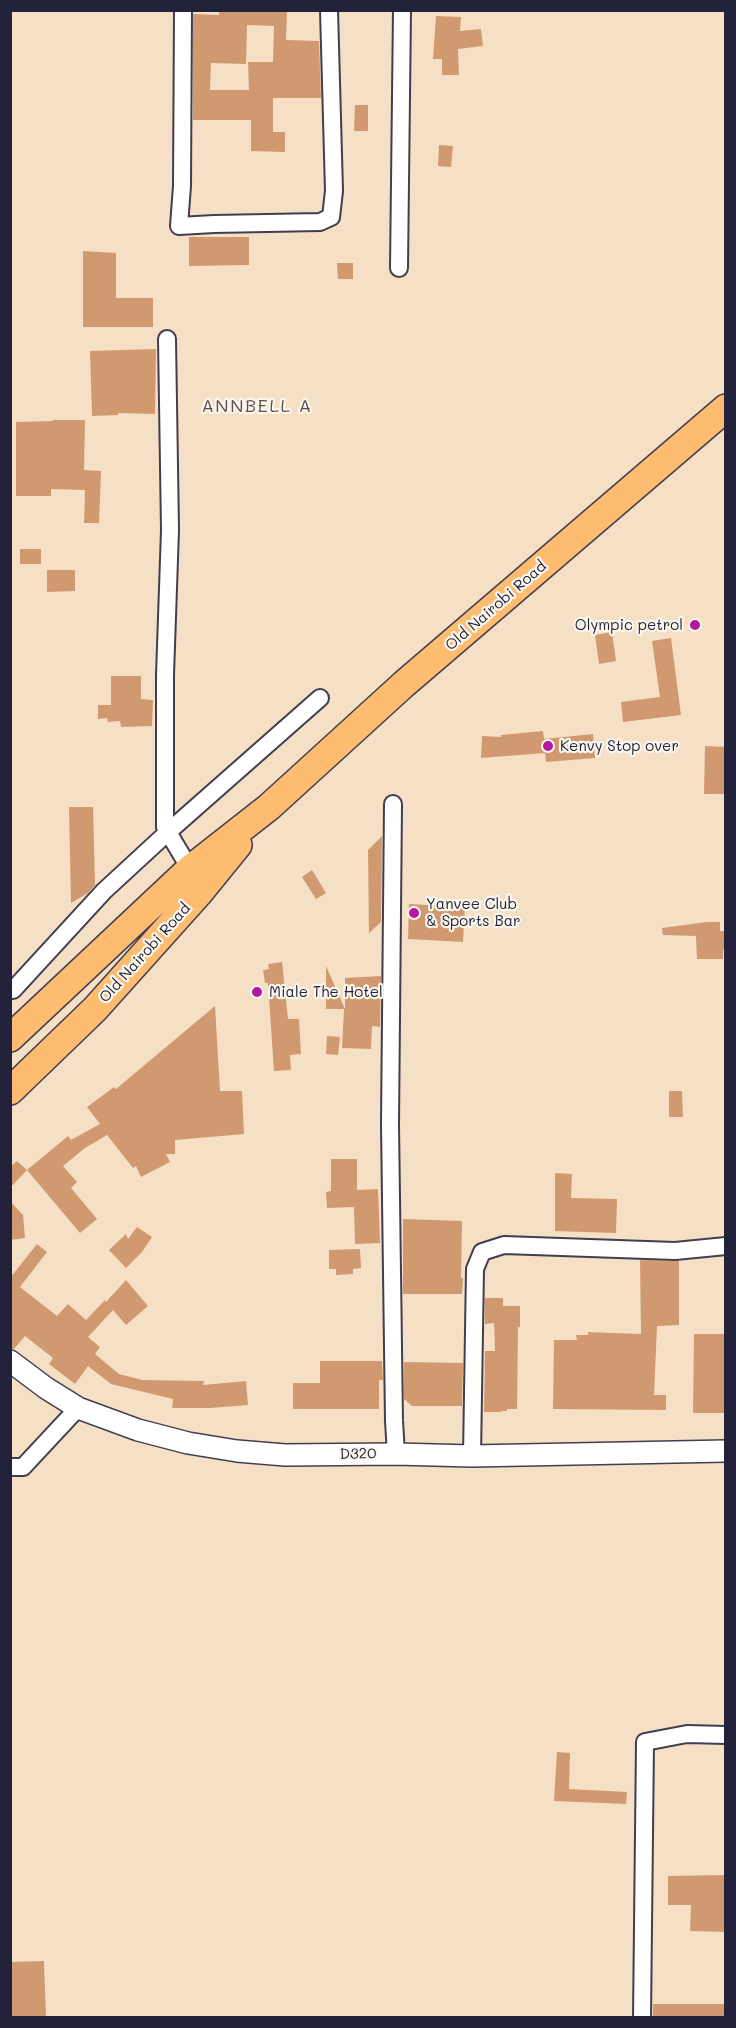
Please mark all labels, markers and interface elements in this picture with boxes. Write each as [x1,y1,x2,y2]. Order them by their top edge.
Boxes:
district label: ANNBELL A [201,395,313,417]
street label: Old Nairobi Road [442,557,550,655]
place label: Olympic petrol [575,616,683,634]
marker: Olympic petrol [688,618,702,632]
place label: Kenvy Stop over [560,737,679,755]
marker: Kenvy Stop over [541,739,555,753]
place label: Yanvee Club & Sports Bar [426,895,521,930]
street label: Old Nairobi Road [96,900,194,1006]
marker: Yanvee Club & Sports Bar [407,906,421,920]
place label: Miale The Hotel [269,983,383,1001]
marker: Miale The Hotel [250,985,264,999]
street label: D320 [339,1445,377,1463]

